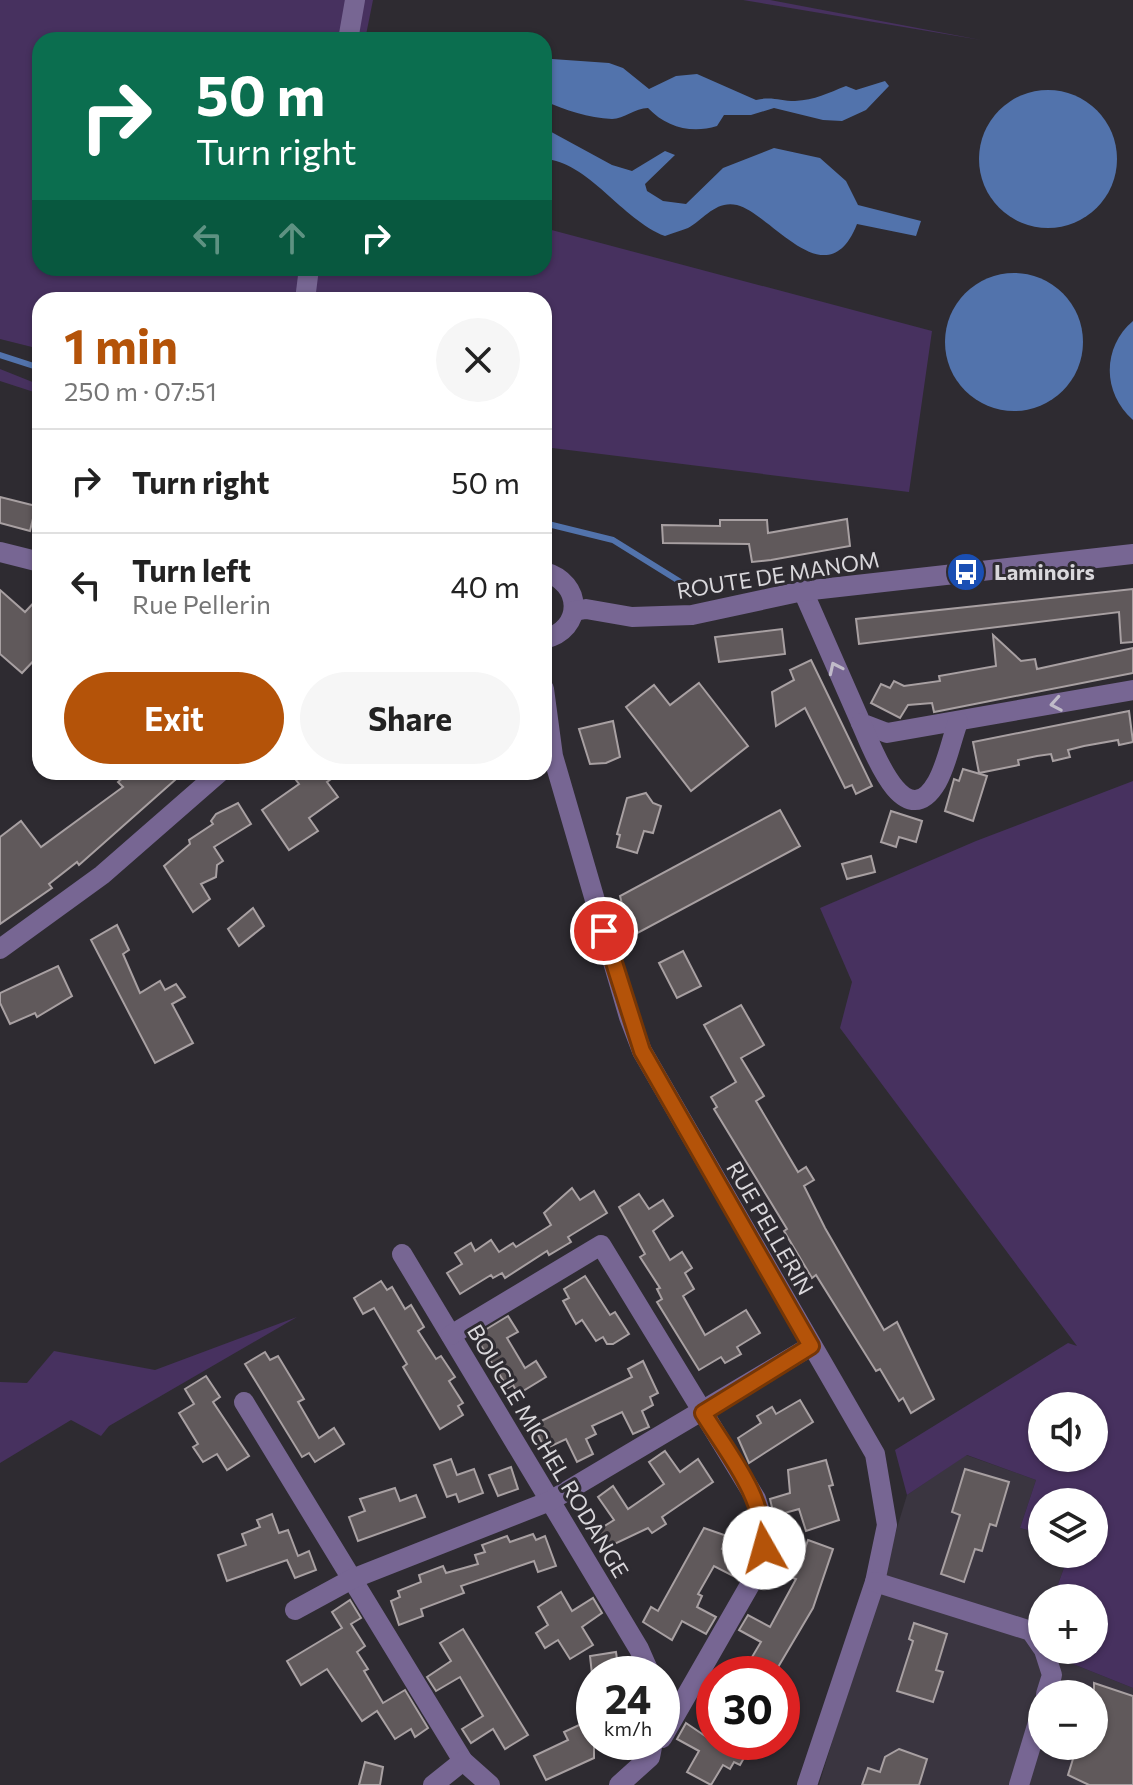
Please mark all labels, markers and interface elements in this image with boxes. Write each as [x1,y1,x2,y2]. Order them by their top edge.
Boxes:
text: 50 m [196,59,325,128]
icon: right [64,64,168,168]
text: Turn right [196,128,357,172]
icon: left [186,216,230,260]
icon: ahead [270,216,314,260]
icon: right [354,216,398,260]
text: 1 min [64,315,178,374]
button: close [436,318,520,402]
text: 250 m · 07:51 [64,375,217,406]
icon: right [64,459,108,503]
text: Turn right [132,463,269,500]
text: 50 m [451,463,520,500]
street label: ROUTE DE MANOM [675,545,881,604]
text: Turn left [132,551,251,588]
bus stop icon: Laminoirs [945,551,987,593]
place label: Laminoirs [994,558,1095,585]
icon: left [64,563,108,607]
text: 40 m [451,567,520,604]
text: Rue Pellerin [132,588,271,619]
one-way arrow [829,662,845,676]
button: Exit [64,672,284,764]
button: Share [300,672,520,764]
one-way arrow [1050,695,1063,712]
pin [570,897,638,965]
icon: arrive [582,909,626,953]
street label: RUE PELLERIN [721,1156,820,1300]
street label: BOUCLE MICHEL RODANGE [462,1319,635,1582]
map controls [1028,1392,1108,1760]
button: sound [1028,1392,1108,1472]
button: layers [1028,1488,1108,1568]
position arrow [722,1506,806,1590]
button: + [1028,1584,1108,1664]
speed limit sign: 30 [696,1656,800,1760]
text: 24 [605,1673,651,1722]
button: − [1028,1680,1108,1760]
text: km/h [604,1716,652,1740]

